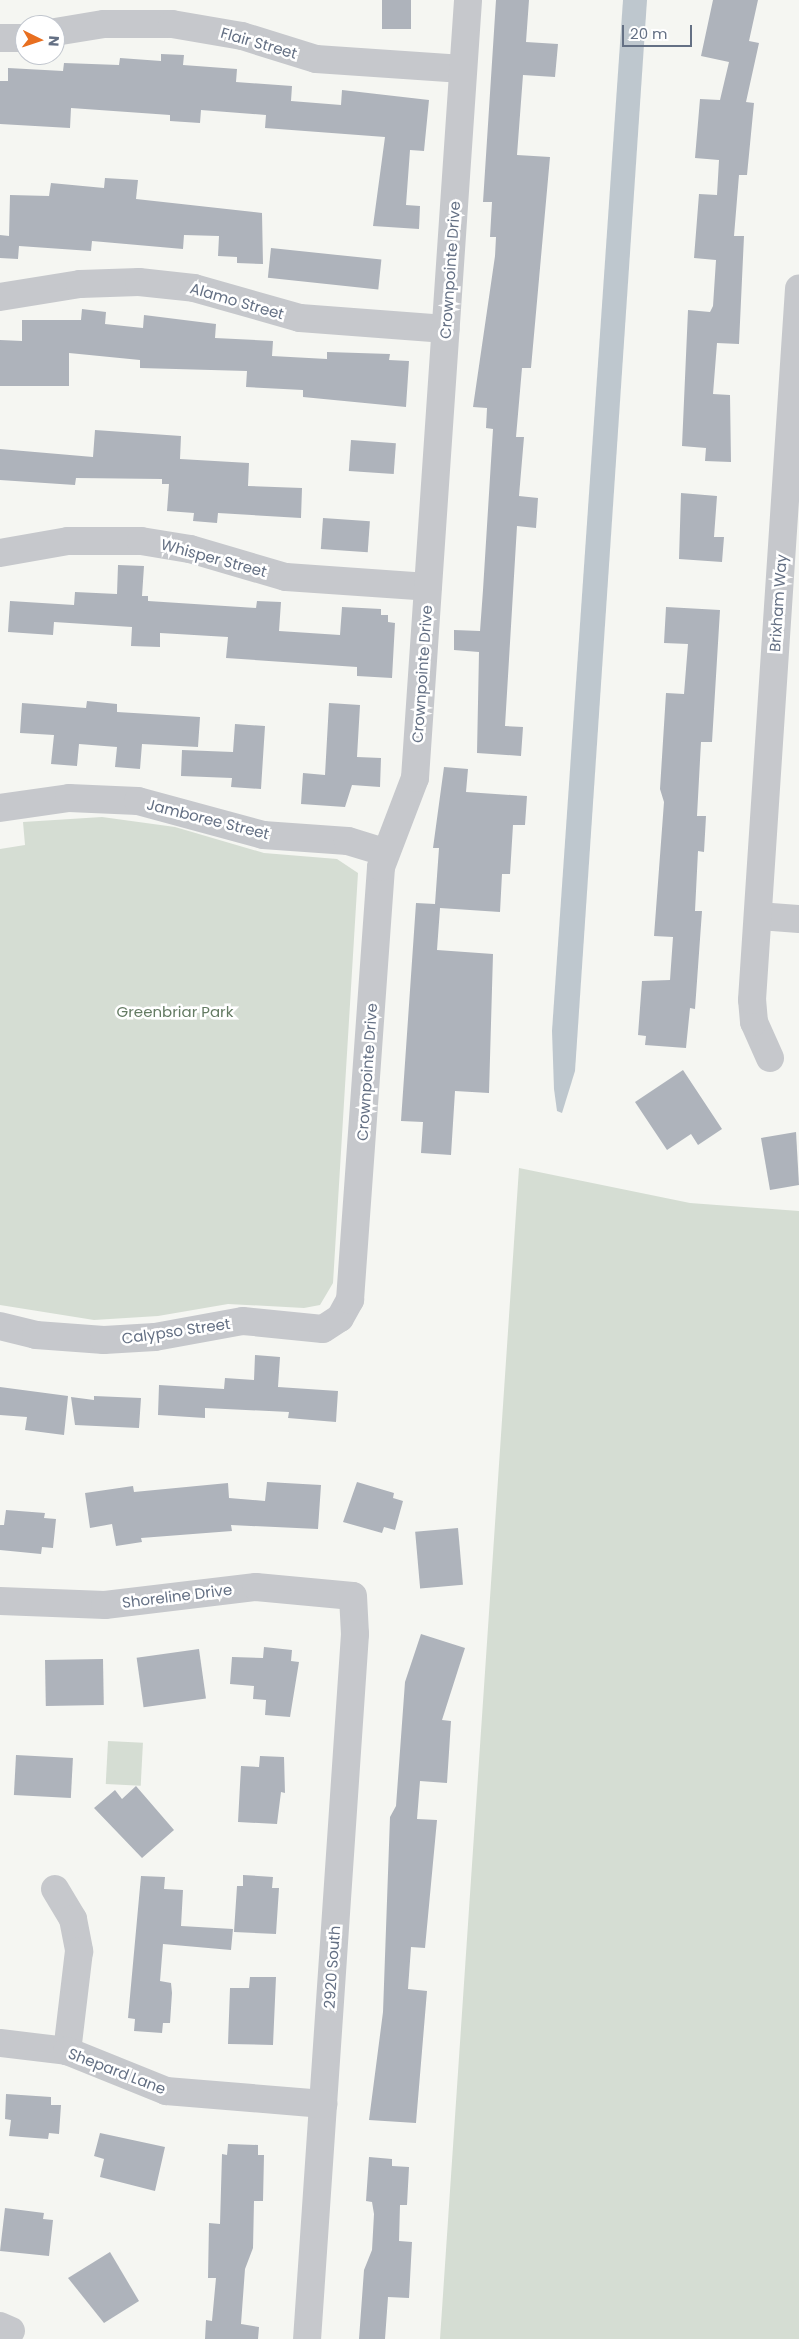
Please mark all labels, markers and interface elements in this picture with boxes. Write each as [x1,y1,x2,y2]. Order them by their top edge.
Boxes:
north arrow [15,15,65,65]
scale bar [624,15,694,47]
text: 20 m [630,23,668,44]
street label: Flair Street [219,24,299,62]
text: N [44,35,64,47]
street label: Crownpointe Drive [436,201,464,339]
street label: Alamo Street [188,279,286,323]
street label: Whisper Street [159,535,269,581]
street label: Brixham Way [766,553,790,653]
street label: Crownpointe Drive [408,605,436,743]
street label: Jamboree Street [145,795,271,843]
park label: Greenbriar Park [117,1003,233,1021]
street label: Crownpointe Drive [353,1003,381,1141]
street label: Calypso Street [121,1314,231,1348]
street label: Shoreline Drive [121,1580,233,1612]
street label: 2920 South [320,1925,344,2009]
street label: Shepard Lane [66,2044,168,2098]

